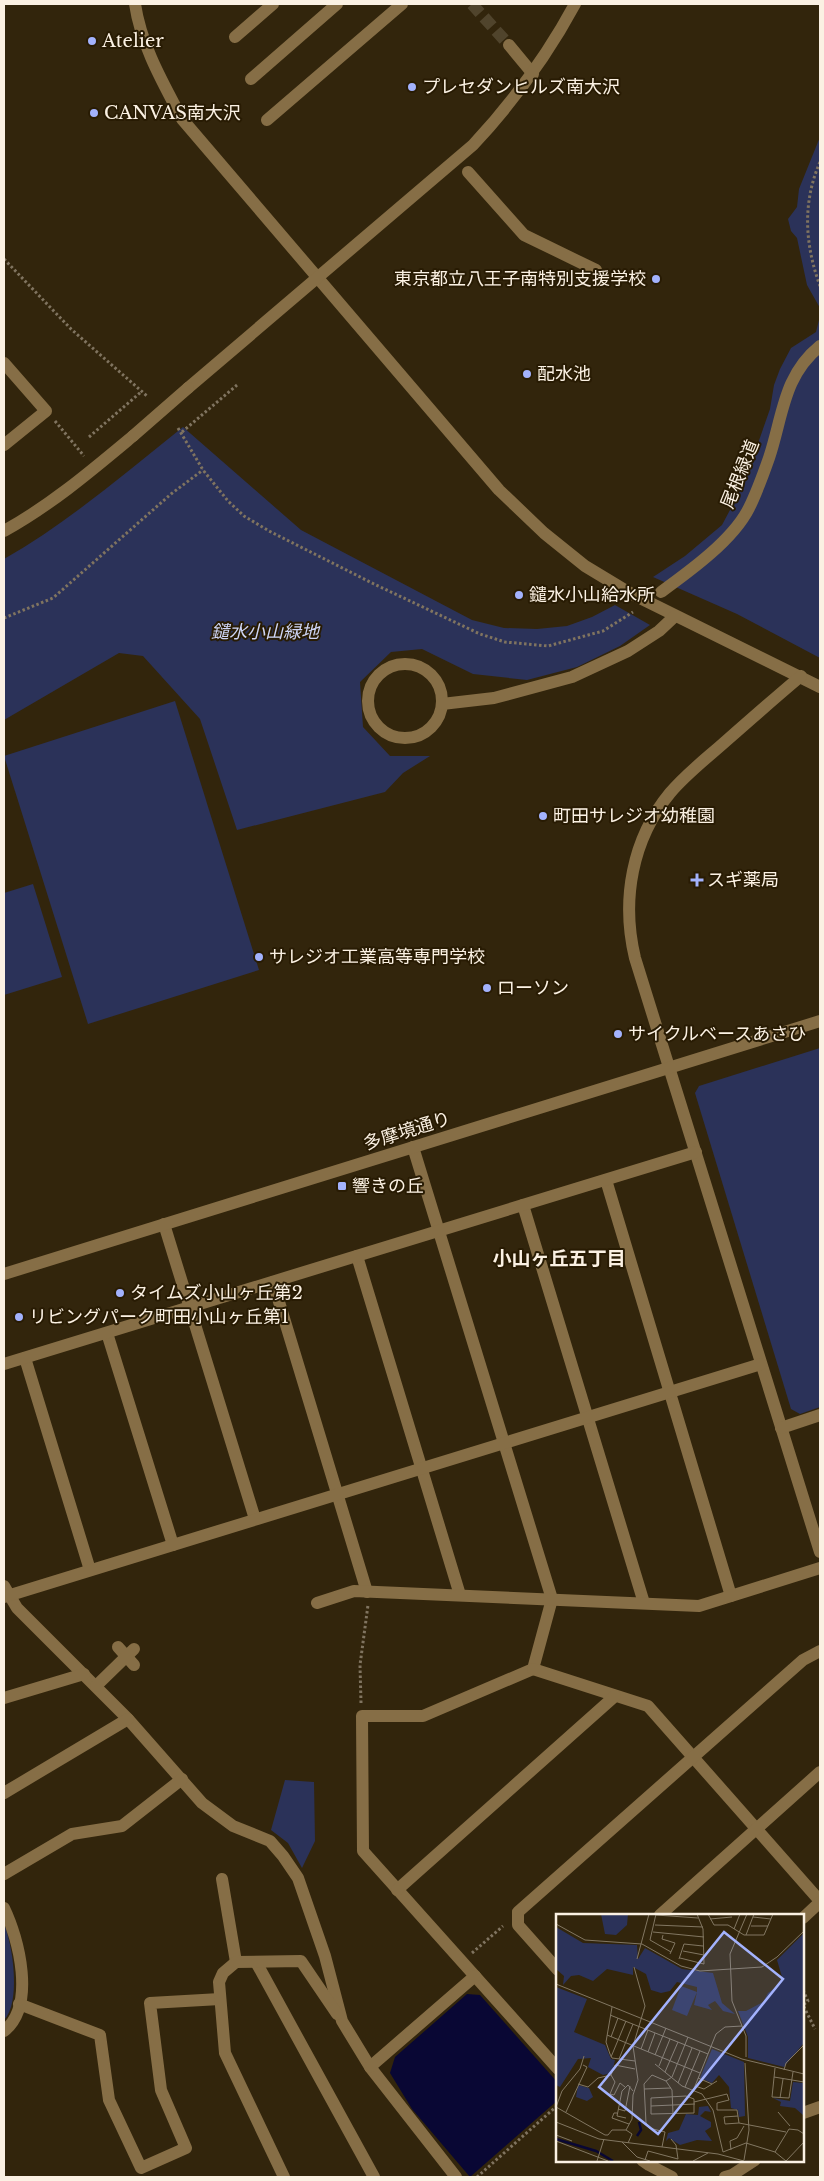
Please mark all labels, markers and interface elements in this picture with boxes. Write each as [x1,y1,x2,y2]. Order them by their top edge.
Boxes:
place label: Atelier [101,30,164,52]
marker: Atelier [86,35,98,47]
place label: プレセダンヒルズ南大沢 [422,76,620,98]
marker: プレセダンヒルズ南大沢 [406,81,418,93]
place label: CANVAS南大沢 [104,102,241,124]
marker: CANVAS南大沢 [88,107,100,119]
place label: 東京都立八王子南特別支援学校 [394,268,646,290]
marker: 東京都立八王子南特別支援学校 [650,273,662,285]
place label: 配水池 [537,363,591,385]
marker: 配水池 [521,368,533,380]
street label: 尾根緑道 [716,437,764,511]
place label: 鑓水小山給水所 [529,584,655,606]
marker: 鑓水小山給水所 [513,589,525,601]
park label: 鑓水小山緑地 [211,621,321,643]
place label: 町田サレジオ幼稚園 [553,805,715,827]
marker: 町田サレジオ幼稚園 [537,810,549,822]
place label: スギ薬局 [707,869,779,891]
marker: スギ薬局 [691,874,703,886]
place label: サレジオ工業高等専門学校 [269,946,485,968]
marker: サレジオ工業高等専門学校 [253,951,265,963]
place label: ローソン [497,977,569,999]
marker: ローソン [481,982,493,994]
place label: サイクルベースあさひ [628,1023,806,1045]
marker: サイクルベースあさひ [612,1028,624,1040]
street label: 多摩境通り [361,1107,453,1155]
place label: 響きの丘 [352,1175,424,1197]
marker: 響きの丘 [336,1180,348,1192]
district label: 小山ヶ丘五丁目 [492,1247,626,1270]
place label: タイムズ小山ヶ丘第2 [130,1282,303,1304]
marker: タイムズ小山ヶ丘第2 [114,1287,126,1299]
place label: リビングパーク町田小山ヶ丘第1 [29,1306,289,1328]
marker: リビングパーク町田小山ヶ丘第1 [13,1311,25,1323]
inset map [556,1914,804,2161]

